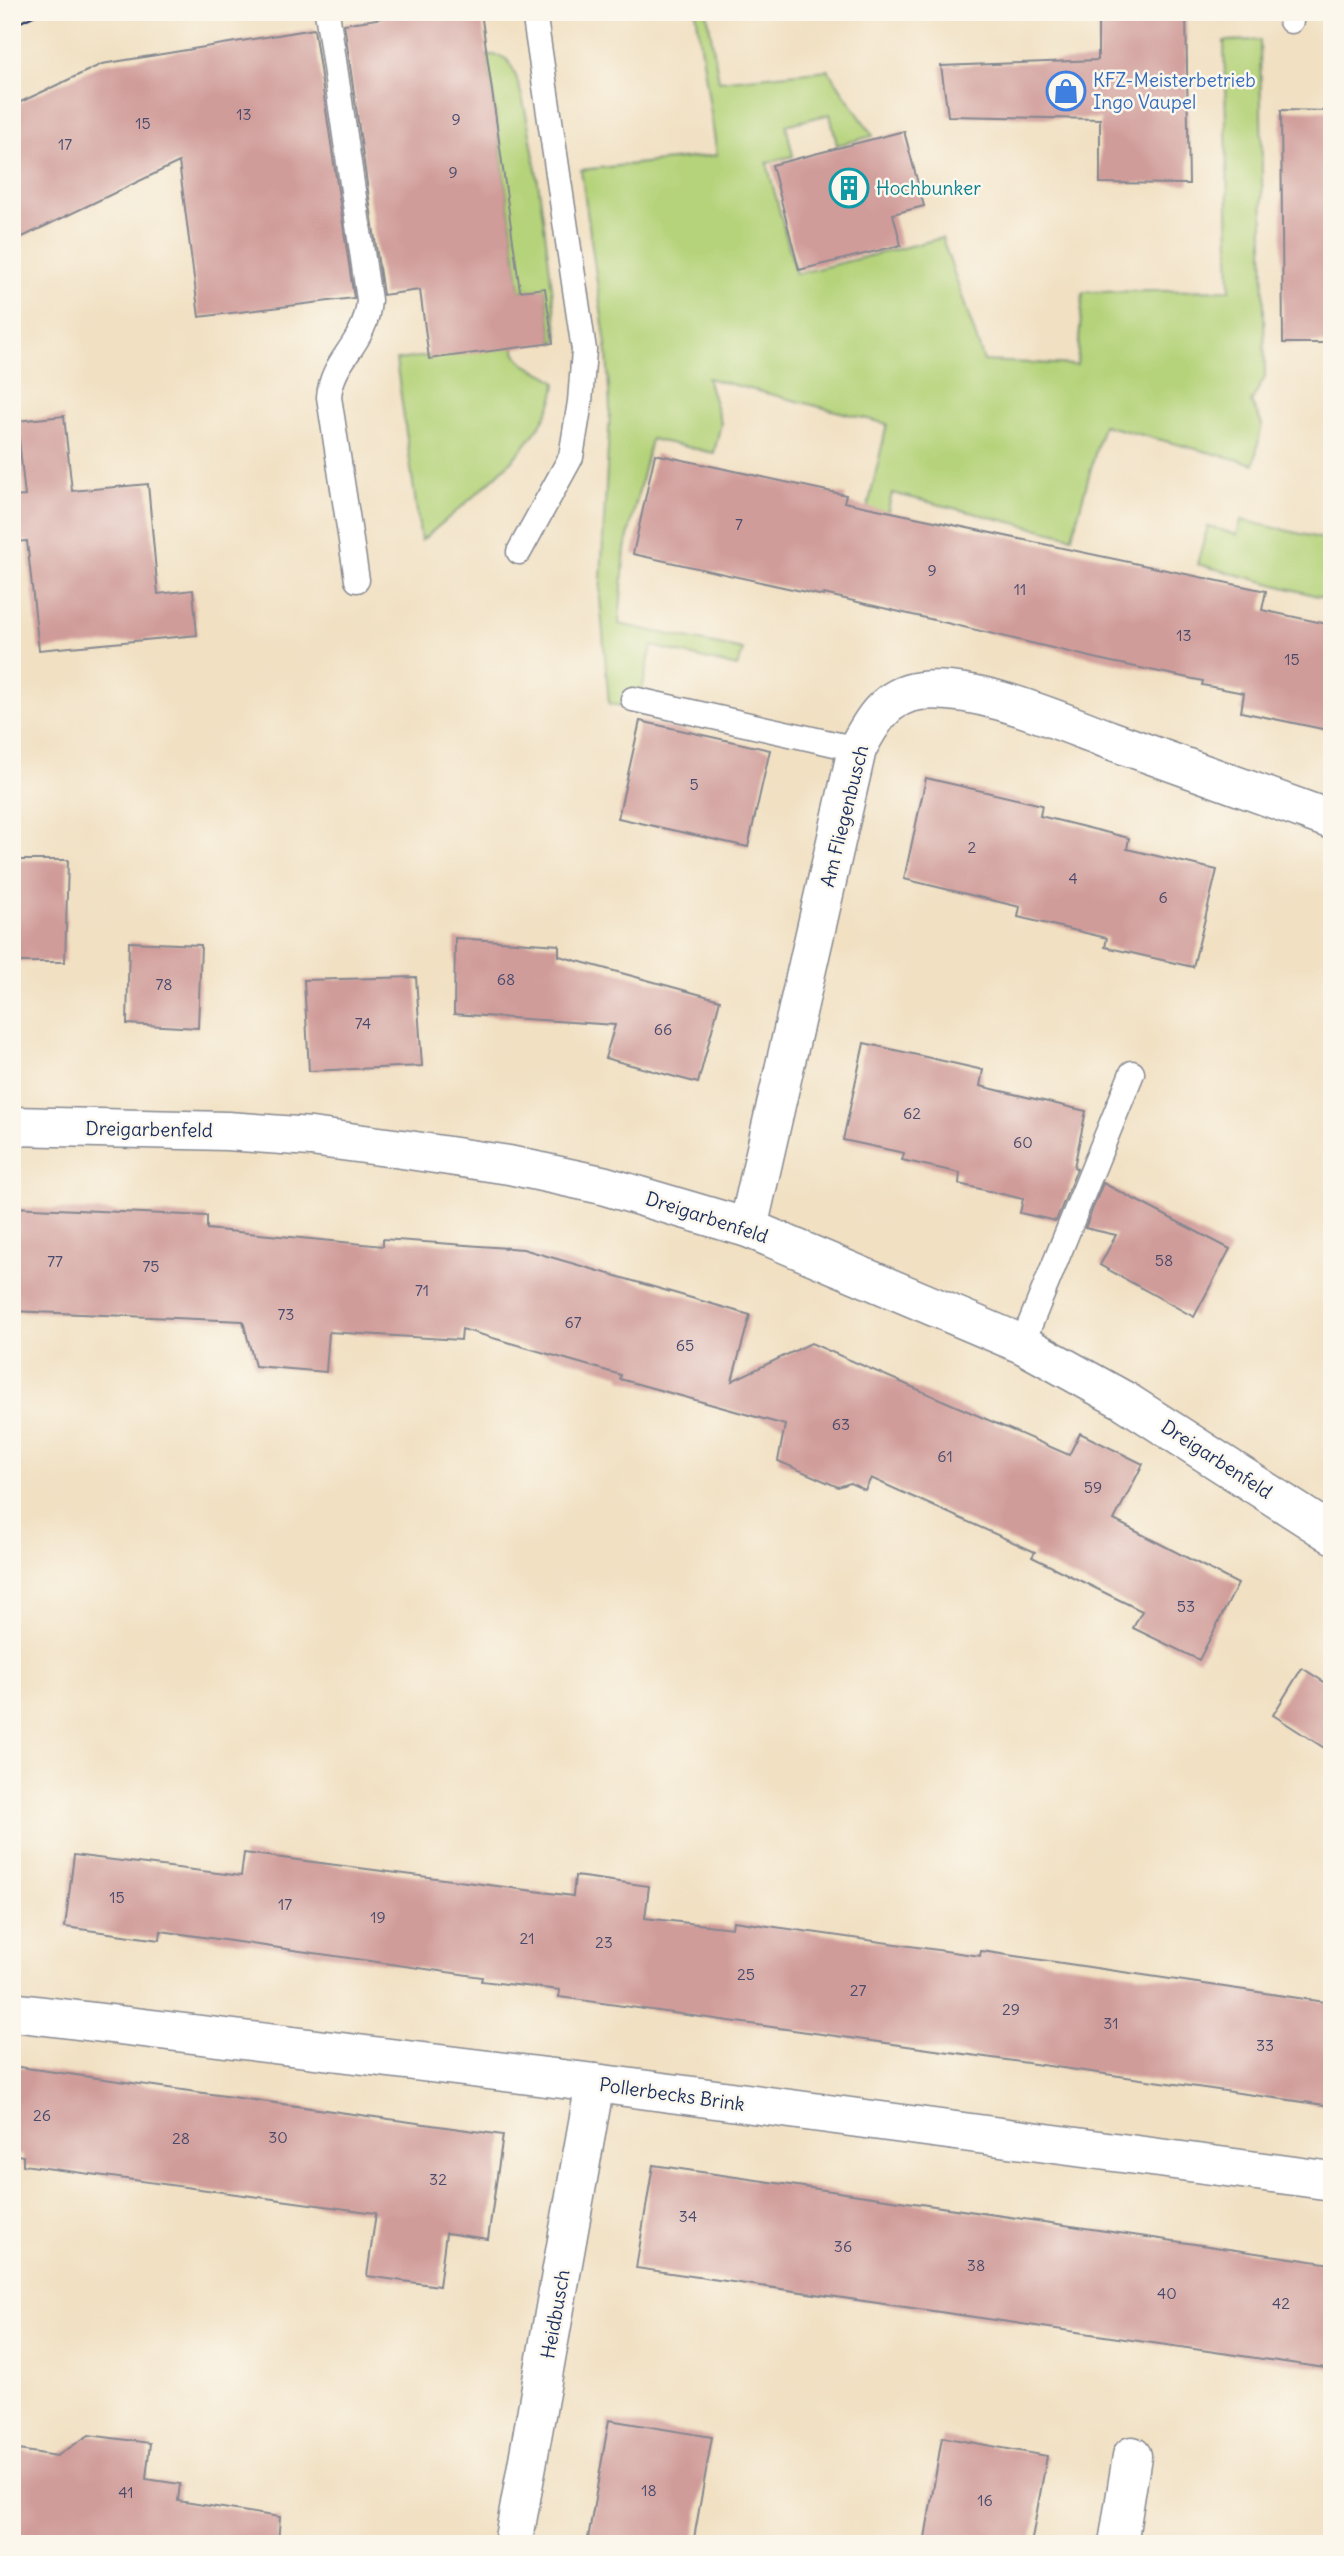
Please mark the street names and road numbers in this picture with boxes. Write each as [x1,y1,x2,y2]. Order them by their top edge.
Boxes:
street label: Am Fliegenbusch [815,742,873,890]
street label: Dreigarbenfeld [85,1116,213,1142]
street label: Dreigarbenfeld [643,1186,771,1248]
street label: Dreigarbenfeld [1157,1414,1277,1504]
street label: Pollerbecks Brink [598,2072,747,2116]
street label: Heidbusch [535,2268,575,2360]

